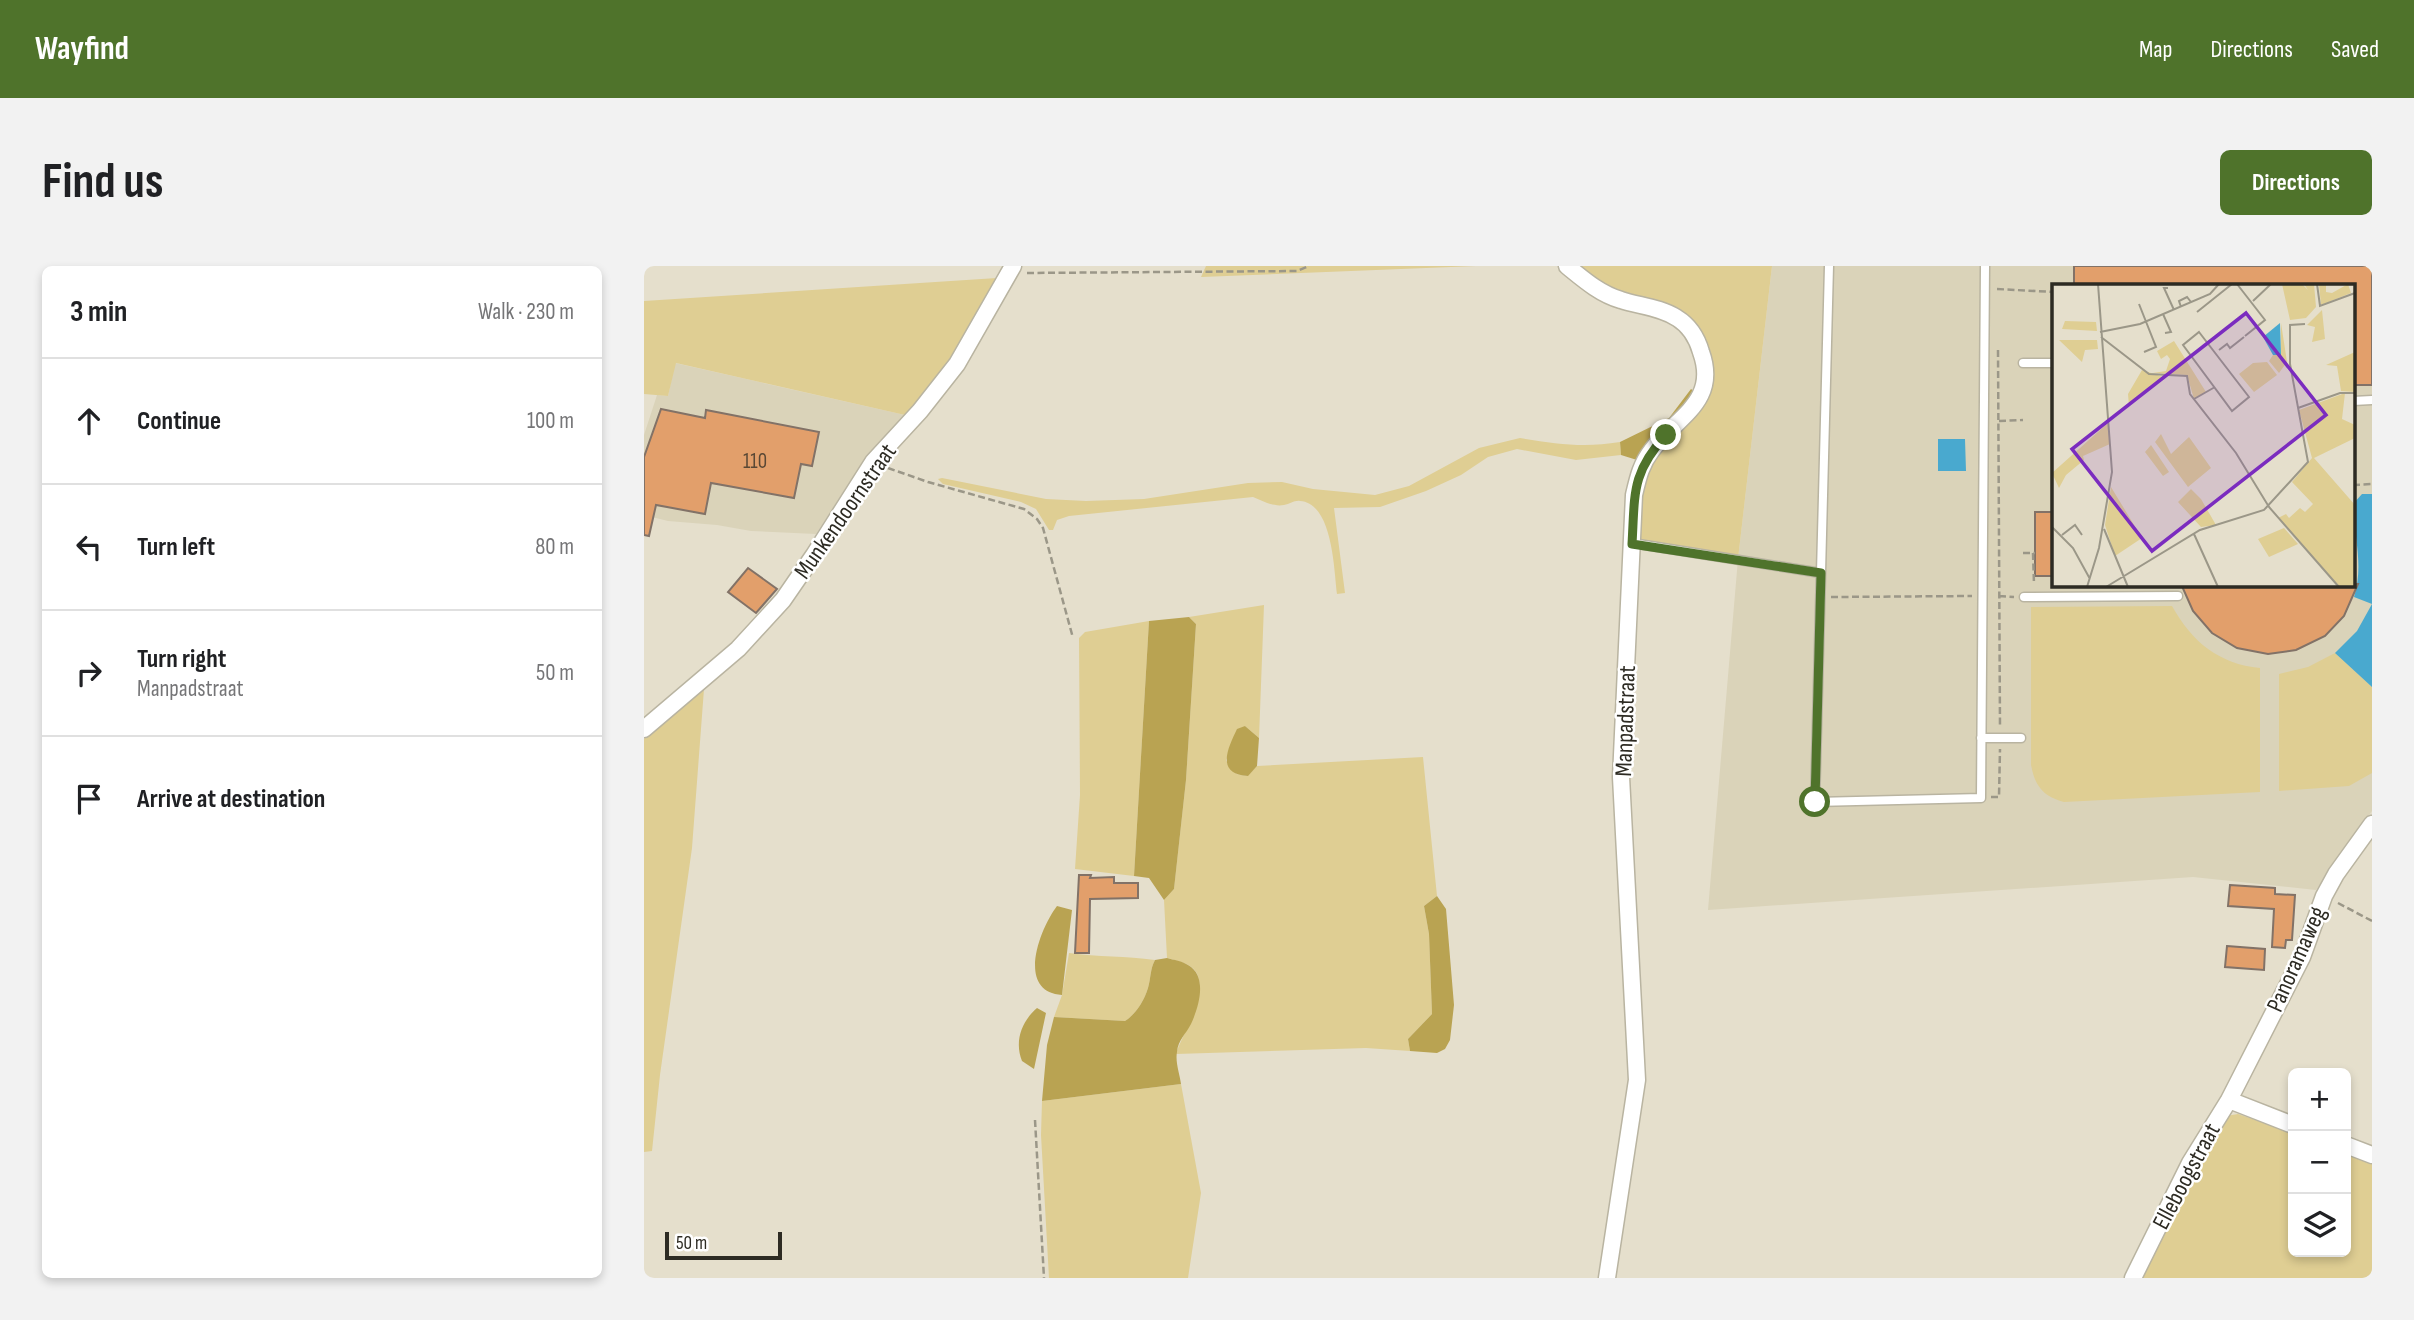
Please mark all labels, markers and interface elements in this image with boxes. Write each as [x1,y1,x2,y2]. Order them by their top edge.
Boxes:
text: Wayfind [35,29,129,69]
text: Map [2139,35,2172,64]
text: Directions [2210,35,2293,64]
text: Saved [2331,35,2379,64]
button: Directions [2220,150,2372,215]
text: Find us [42,153,164,212]
inset map [2052,284,2354,586]
text: 3 min [70,294,127,330]
text: Walk · 230 m [478,298,574,326]
icon: ahead [70,402,108,440]
text: Continue [137,406,221,437]
text: 100 m [527,407,574,435]
route end [1650,419,1681,450]
street label: Munkendoornstraat [788,438,903,585]
house number: 110 [743,449,767,474]
icon: left [70,528,108,566]
text: Turn left [137,532,215,563]
text: 80 m [535,533,574,561]
text: Turn right [137,644,226,675]
icon: right [70,654,108,692]
text: 50 m [536,659,574,687]
street label: Manpadstraat [1609,665,1642,777]
text: Manpadstraat [137,675,244,703]
icon: arrive [70,780,108,818]
text: Arrive at destination [137,784,325,815]
route start [1799,786,1830,817]
street label: Panoramaweg [2260,902,2333,1016]
map controls [2288,1068,2351,1257]
button: + [2288,1068,2351,1131]
street label: Elleboogstraat [2146,1118,2226,1234]
button: − [2288,1131,2351,1194]
button: layers [2288,1194,2351,1257]
scale bar [665,1229,782,1261]
text: 50 m [676,1232,707,1255]

